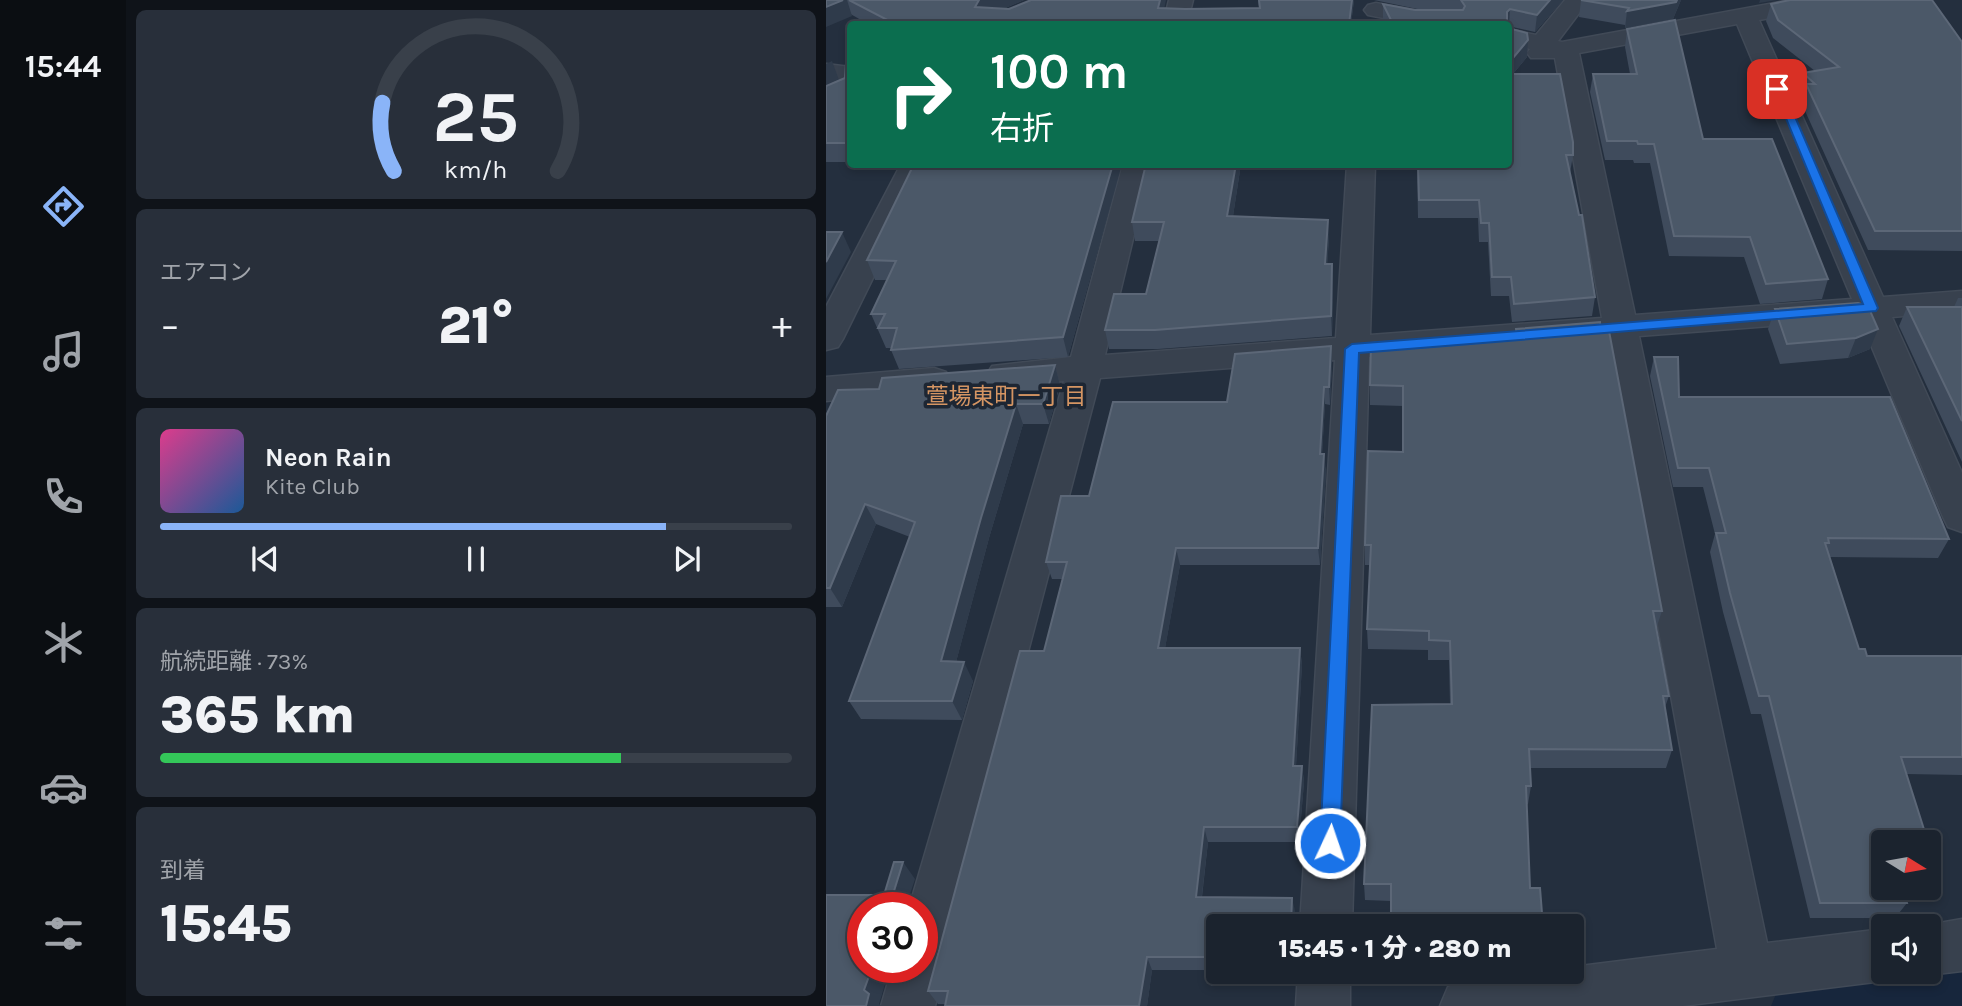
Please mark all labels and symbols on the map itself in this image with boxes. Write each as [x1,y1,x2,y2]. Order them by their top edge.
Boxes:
pin [1747,59,1807,119]
district label: 萱場東町一丁目 [926,383,1087,410]
position arrow [1293,806,1367,880]
north arrow [1871,830,1941,900]
speed limit sign: 30 [847,892,938,983]

